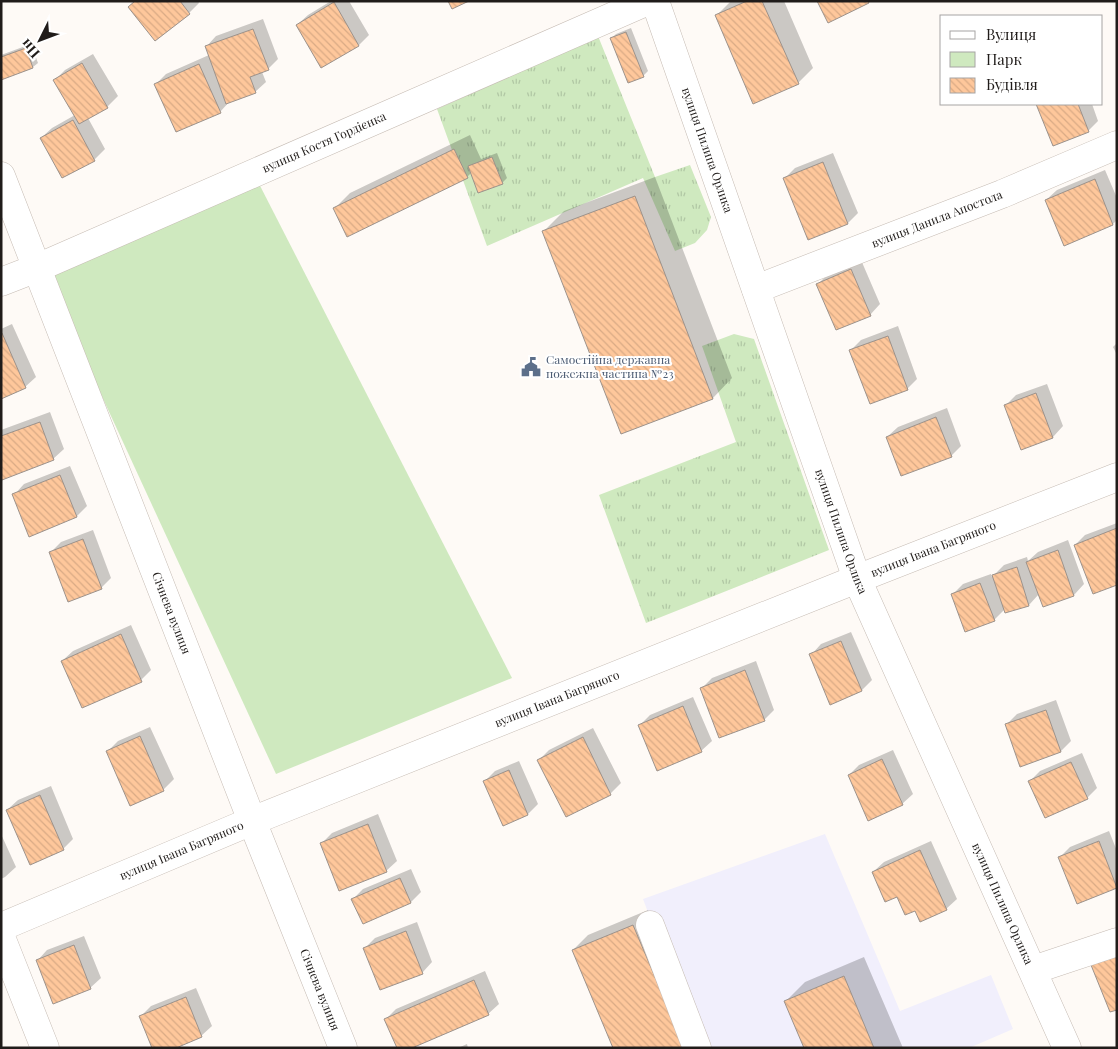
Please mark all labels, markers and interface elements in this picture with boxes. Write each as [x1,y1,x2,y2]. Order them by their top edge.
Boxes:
north arrow [15,15,65,65]
legend [940,15,1103,105]
text: Вулиця [986,24,1036,44]
text: Пн [16,35,44,63]
text: Парк [986,49,1022,69]
text: Будівля [986,74,1038,94]
street label: вулиця Пилипа Орлика [679,85,737,215]
street label: вулиця Костя Гордієнка [259,108,388,176]
street label: вулиця Данила Апостола [869,186,1004,251]
place label: Самостійна державна пожежна частина №23 [546,351,674,381]
public building icon: Самостійна державна пожежна частина №23 [520,356,542,378]
street label: вулиця Пилипа Орлика [812,466,872,596]
street label: вулиця Івана Багряного [868,516,998,580]
street label: Січнева вулиця [149,569,195,657]
street label: вулиця Івана Багряного [492,666,622,730]
street label: вулиця Івана Багряного [117,816,246,883]
street label: вулиця Пилипа Орлика [969,840,1038,967]
street label: Січнева вулиця [297,946,344,1033]

